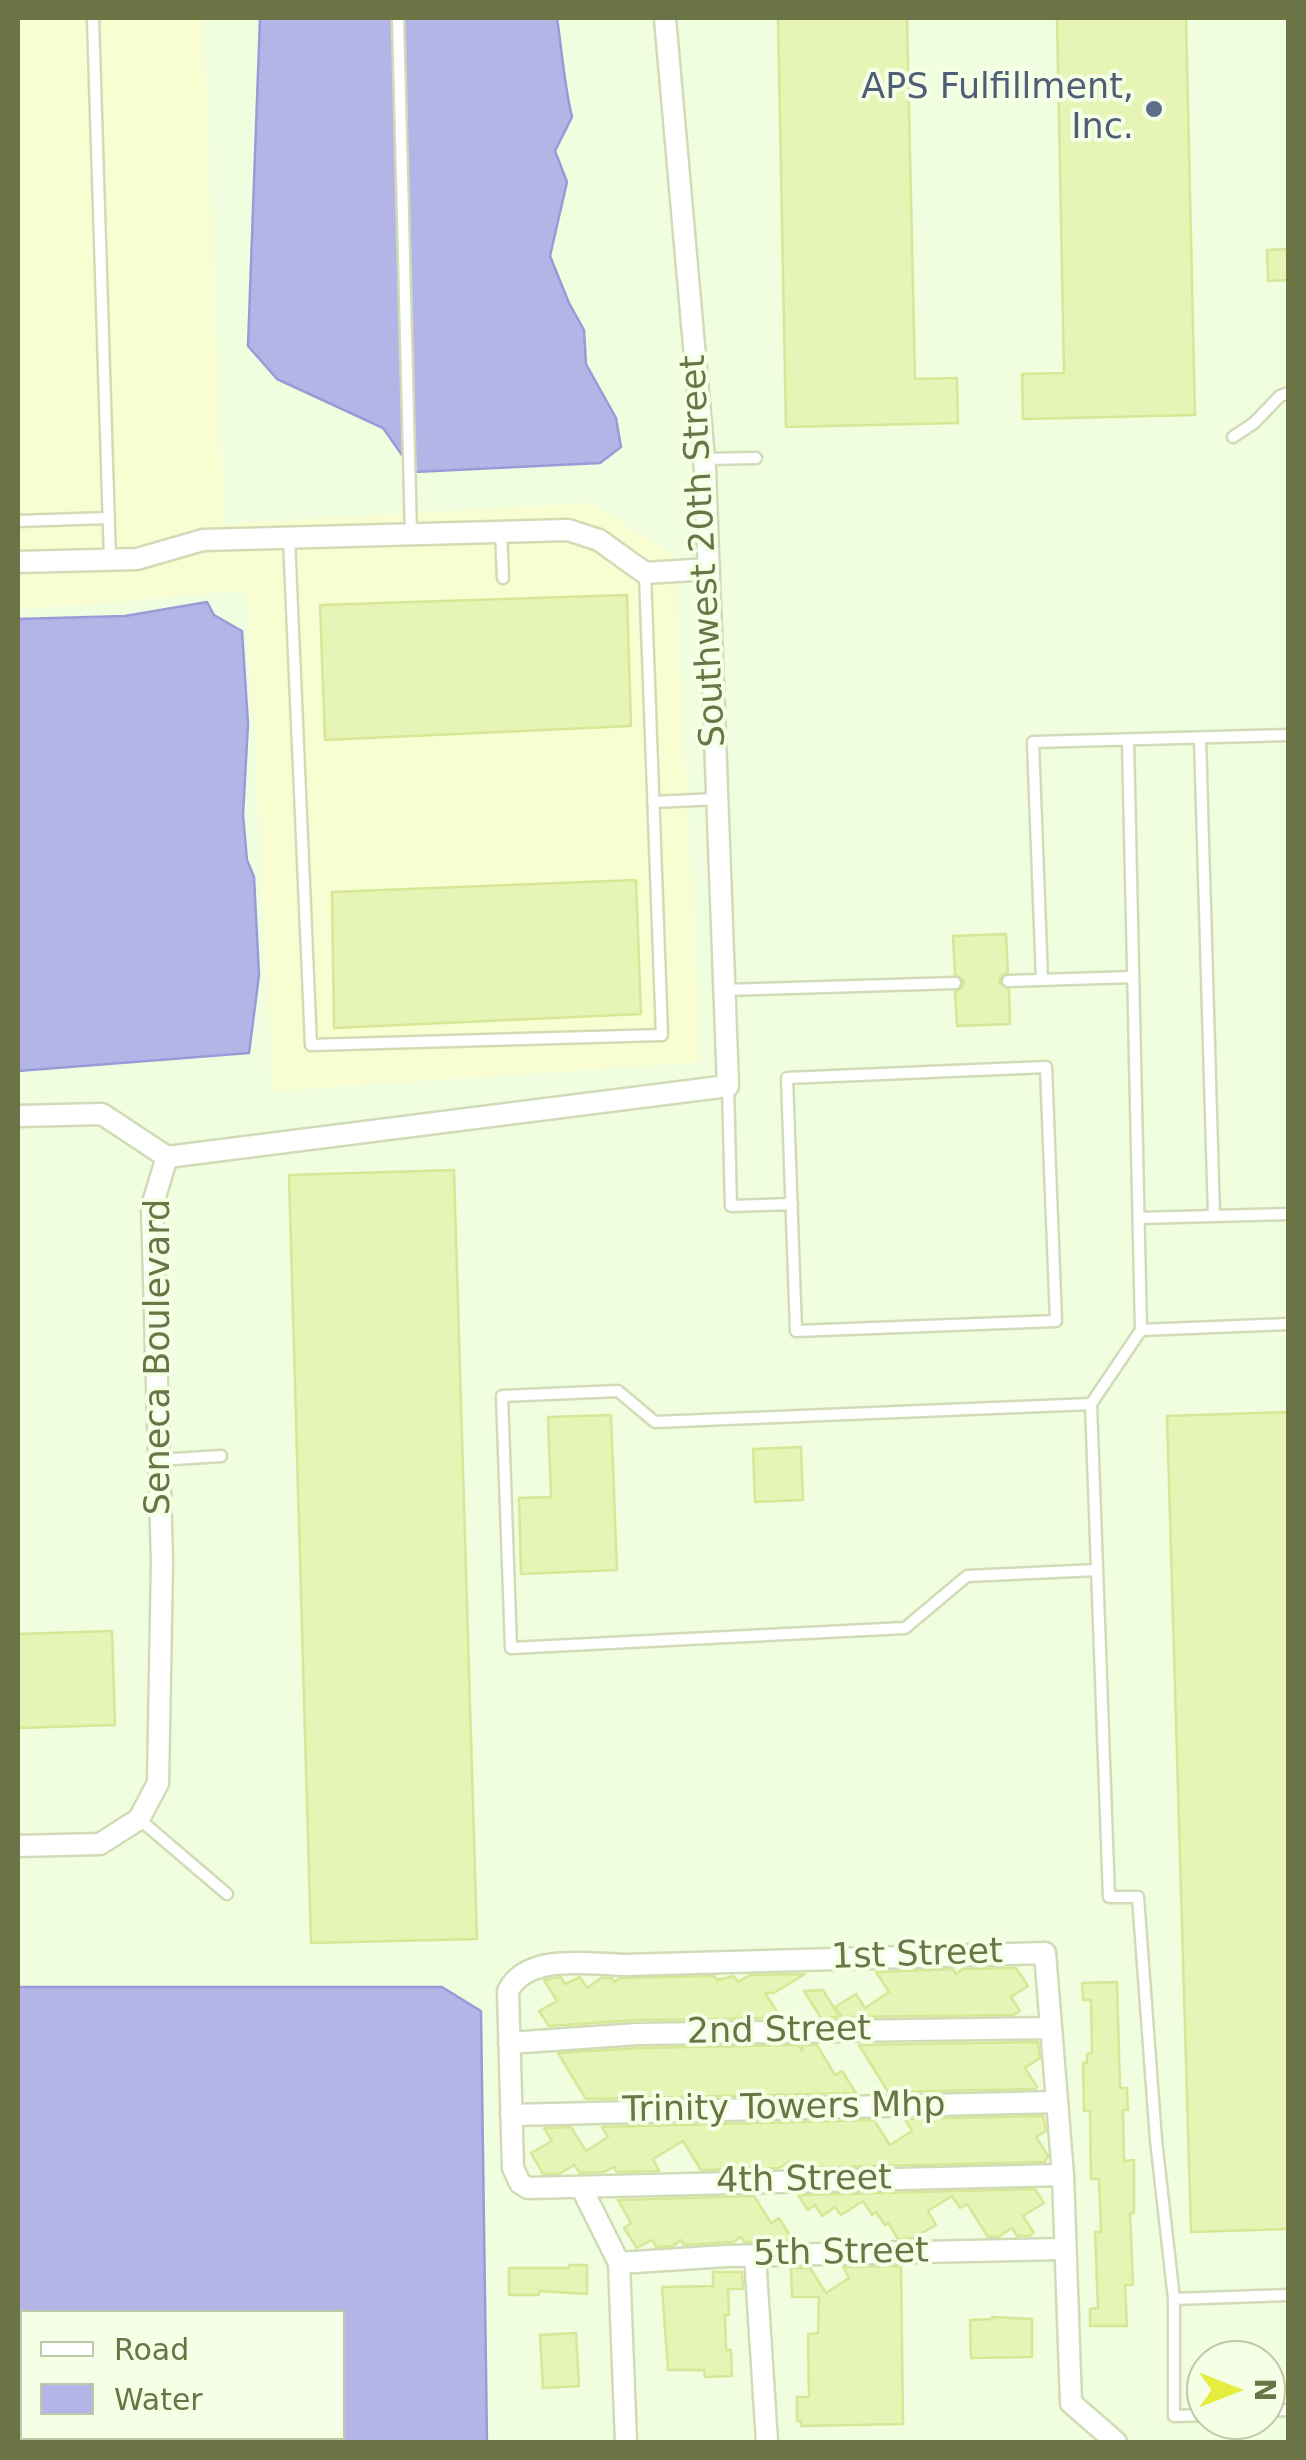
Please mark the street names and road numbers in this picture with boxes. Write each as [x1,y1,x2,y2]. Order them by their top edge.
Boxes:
street label: Southwest 20th Street [674,354,736,748]
street label: Seneca Boulevard [139,1199,181,1515]
street label: 1st Street [830,1932,1004,1980]
street label: 2nd Street [687,2009,871,2055]
street label: Trinity Towers Mhp [622,2085,946,2133]
street label: 4th Street [716,2158,892,2204]
street label: 5th Street [753,2231,929,2277]

